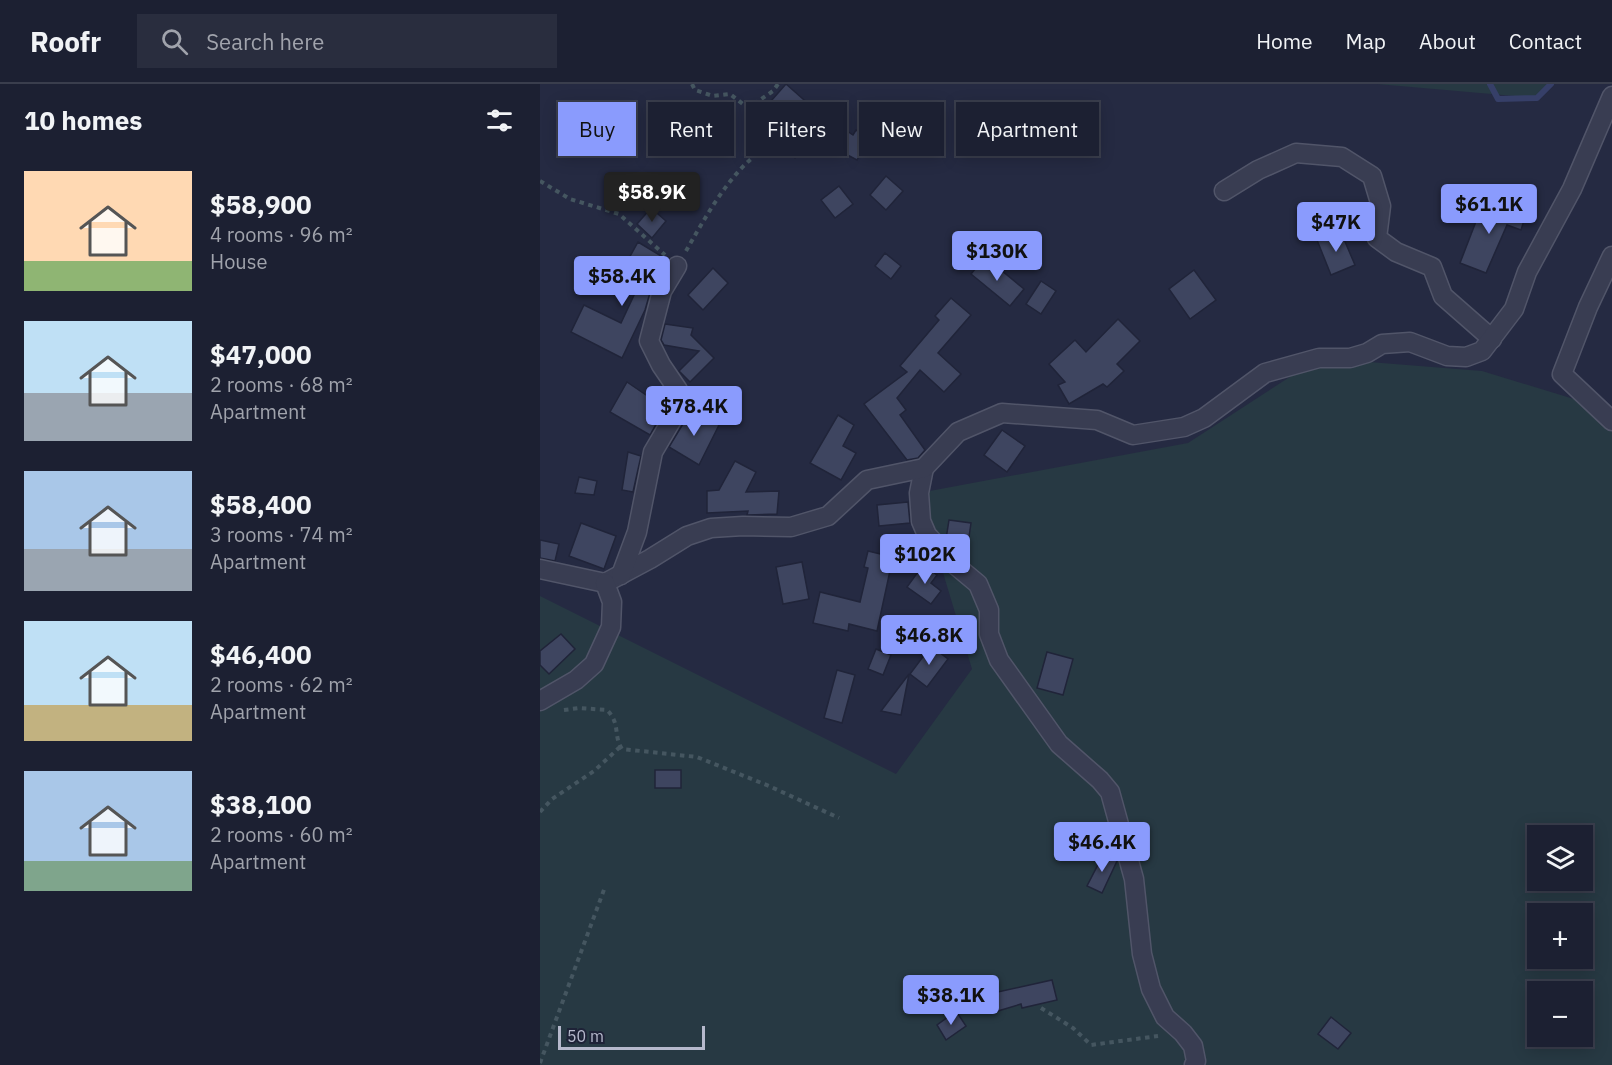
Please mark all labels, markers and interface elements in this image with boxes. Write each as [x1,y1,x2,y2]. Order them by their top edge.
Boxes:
search box [137,14,557,68]
text: Roofr [30,23,101,60]
icon: search [158,25,191,58]
text: Search here [206,27,324,56]
text: Home [1256,27,1313,55]
text: Map [1346,27,1386,55]
text: About [1419,27,1476,55]
text: Contact [1509,27,1582,55]
chip: Buy [558,102,636,156]
chip: Rent [648,102,734,156]
chip: Filters [746,102,847,156]
chip: New [859,102,944,156]
chip: Apartment [956,102,1099,156]
text: 10 homes [24,103,142,137]
icon: filters [483,104,516,137]
pin: $58.9K [603,172,701,223]
text: $58.9K [618,178,686,205]
pin: $61.1K [1440,184,1538,235]
text: $58,900 [210,187,312,221]
text: $61.1K [1455,190,1523,217]
icon: home [72,195,144,267]
pin: $47K [1300,202,1372,253]
text: $47K [1311,208,1361,235]
text: 4 rooms · 96 m² [210,221,353,248]
pin: $130K [955,231,1039,282]
text: $130K [966,237,1028,264]
text: House [210,248,267,275]
pin: $58.4K [573,256,671,307]
text: $58.4K [588,262,656,289]
text: $47,000 [210,337,312,371]
icon: home [72,345,144,417]
text: 2 rooms · 68 m² [210,371,353,398]
pin: $78.4K [645,386,743,437]
text: $78.4K [660,392,728,419]
text: Apartment [210,398,306,425]
text: $58,400 [210,487,312,521]
icon: home [72,495,144,567]
text: 3 rooms · 74 m² [210,521,353,548]
pin: $102K [883,534,967,585]
text: $102K [894,540,956,567]
text: Apartment [210,548,306,575]
pin: $46.8K [880,615,978,666]
text: $46.8K [895,621,963,648]
text: $46,400 [210,637,312,671]
icon: home [72,645,144,717]
text: 2 rooms · 62 m² [210,671,353,698]
text: Apartment [210,698,306,725]
text: $38,100 [210,787,312,821]
icon: home [72,795,144,867]
text: 2 rooms · 60 m² [210,821,353,848]
pin: $46.4K [1053,822,1151,873]
map controls [1527,825,1593,1047]
button: layers [1527,825,1593,891]
text: $46.4K [1068,828,1136,855]
text: Apartment [210,848,306,875]
button: + [1527,903,1593,969]
pin: $38.1K [902,975,1000,1026]
text: $38.1K [917,981,985,1008]
button: − [1527,981,1593,1047]
scale bar [558,1023,705,1050]
text: 50 m [567,1026,604,1046]

